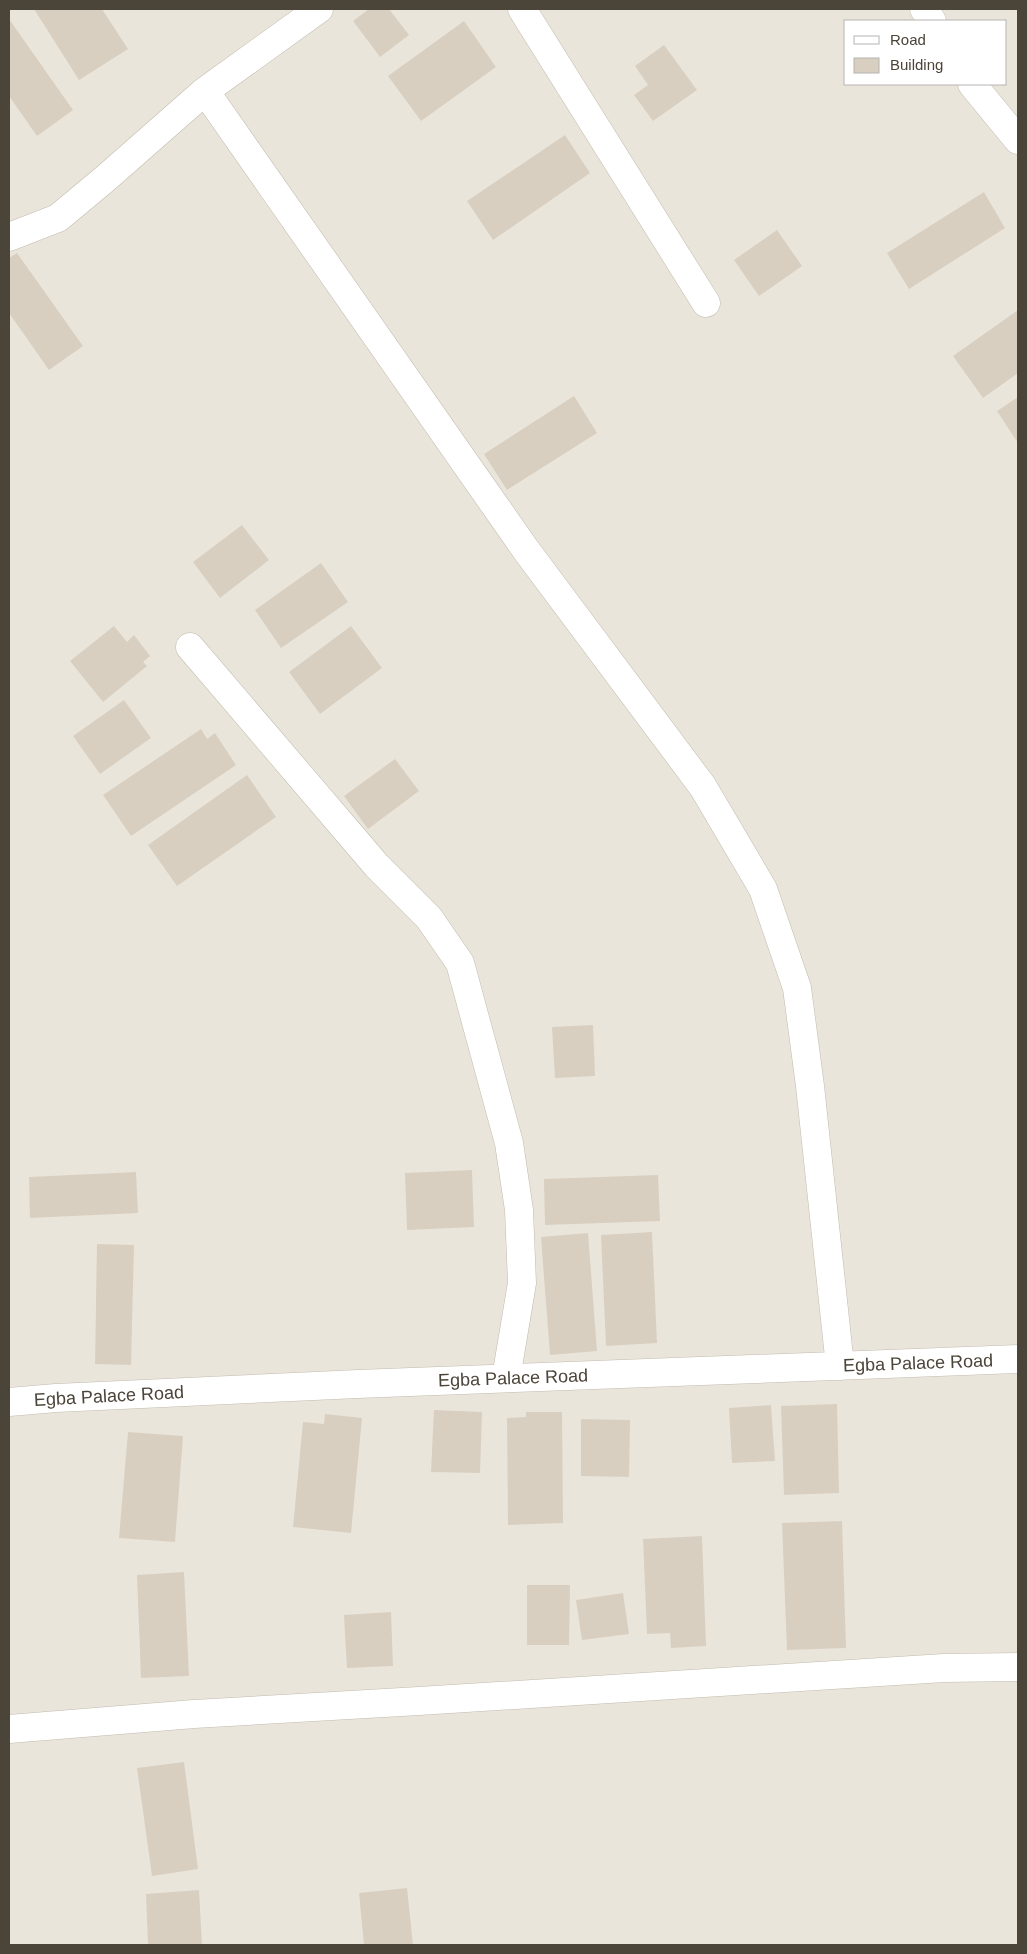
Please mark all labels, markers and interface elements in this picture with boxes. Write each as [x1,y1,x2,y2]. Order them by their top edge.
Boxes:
legend [844,20,1007,85]
text: Road [890,31,926,48]
text: Building [890,56,943,73]
street label: Egba Palace Road [843,1350,993,1376]
street label: Egba Palace Road [438,1365,588,1391]
street label: Egba Palace Road [34,1382,184,1410]

